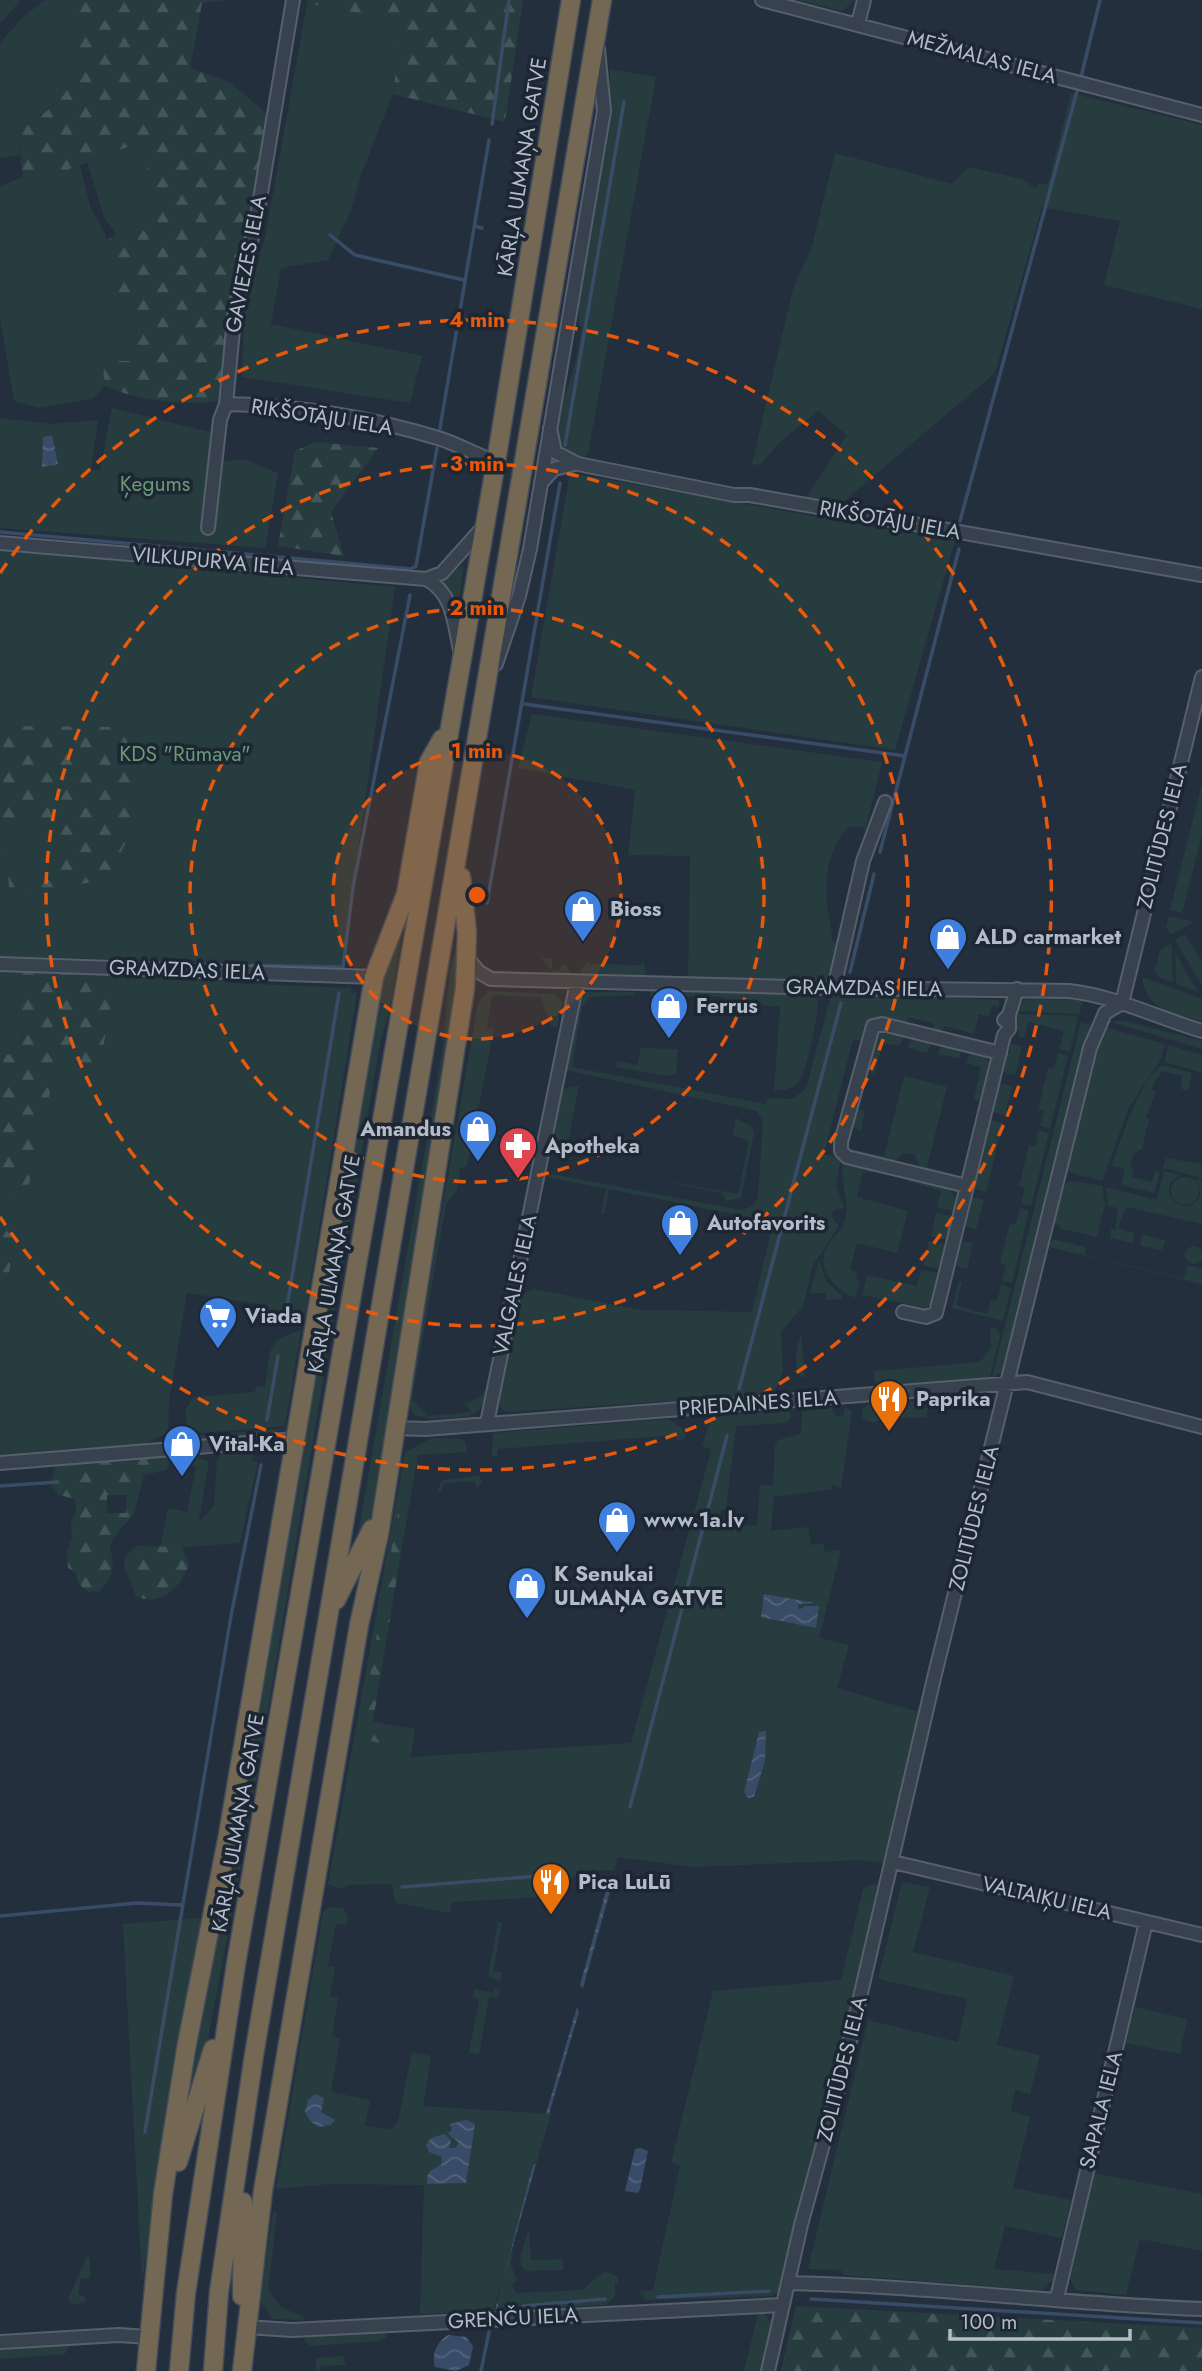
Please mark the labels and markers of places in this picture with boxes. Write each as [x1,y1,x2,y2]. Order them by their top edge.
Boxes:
centre of rings [465,883,489,907]
shop icon: Bioss [562,888,604,943]
place label: Bioss [610,894,662,924]
shop icon: ALD carmarket [927,916,969,971]
place label: ALD carmarket [974,922,1122,952]
shop icon: Ferrus [648,985,690,1040]
place label: Ferrus [696,991,758,1021]
shop icon: Amandus [457,1108,499,1163]
place label: Amandus [359,1114,451,1144]
pharmacy icon: Apotheka [497,1125,539,1180]
place label: Apotheka [544,1131,640,1161]
shop icon: Autofavorits [659,1202,701,1257]
place label: Autofavorits [706,1208,826,1238]
supermarket icon: Viada [197,1295,239,1350]
place label: Viada [244,1301,302,1331]
restaurant icon: Paprika [868,1378,910,1433]
place label: Paprika [916,1384,991,1414]
shop icon: Vital-Ka [161,1423,203,1478]
place label: Vital-Ka [208,1429,285,1459]
shop icon: www.1a.lv [596,1499,638,1554]
place label: www.1a.lv [643,1505,745,1535]
place label: K Senukai ULMAŅA GATVE [554,1559,723,1613]
shop icon: K Senukai ULMAŅA GATVE [506,1565,548,1620]
restaurant icon: Pica LuLū [530,1861,572,1916]
place label: Pica LuLū [578,1867,671,1897]

